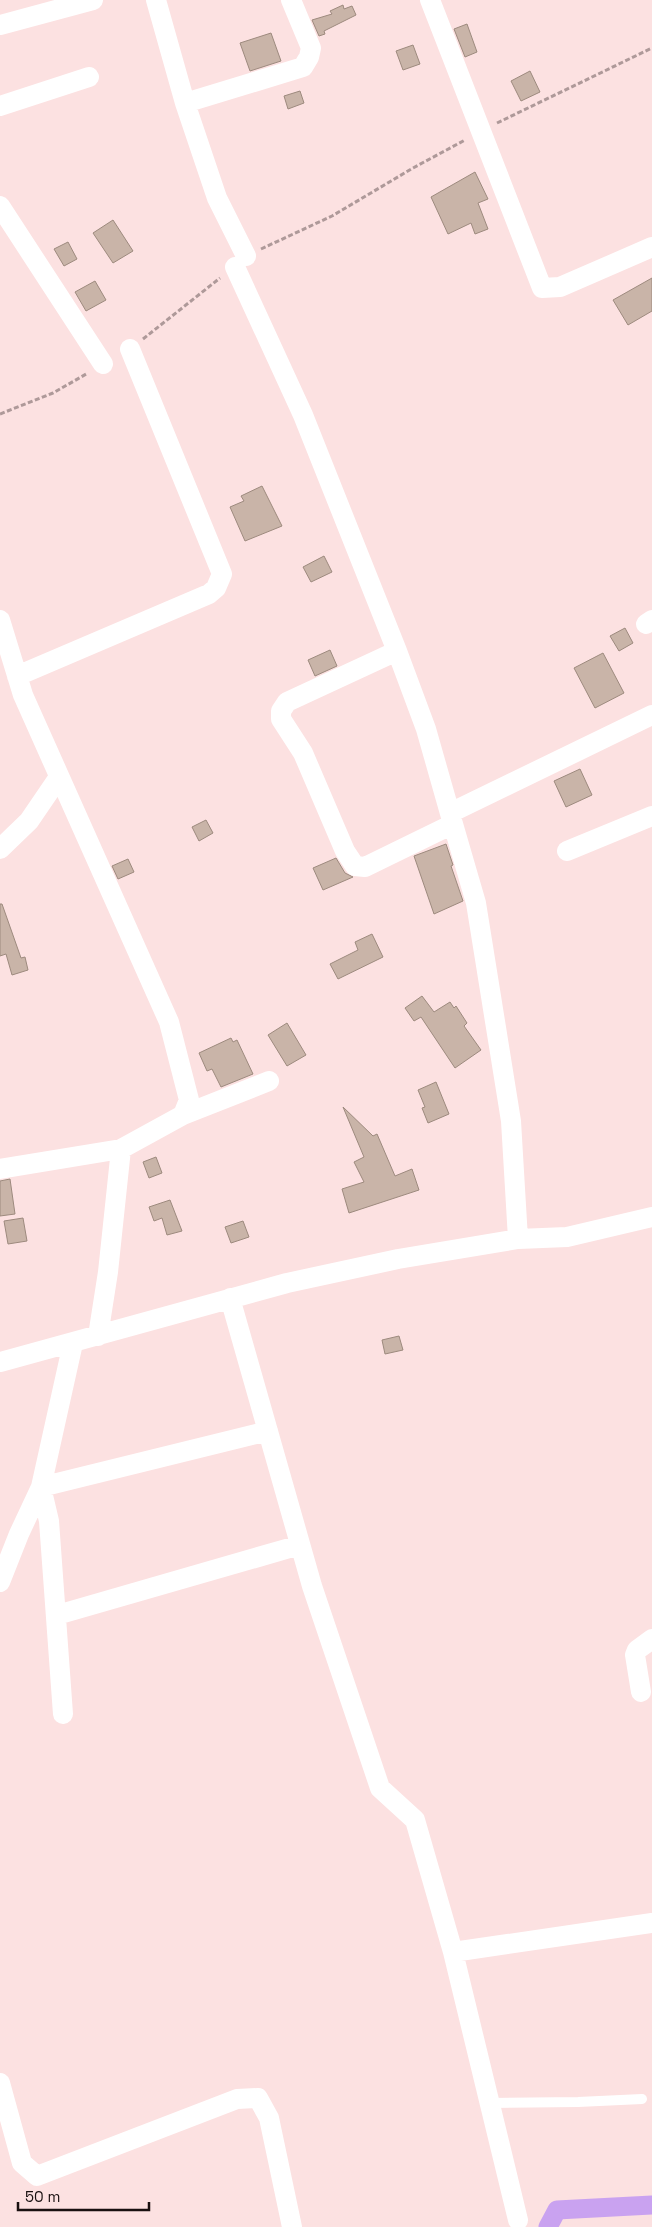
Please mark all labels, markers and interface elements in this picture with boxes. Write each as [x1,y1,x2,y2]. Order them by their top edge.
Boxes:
scale bar [18,2180,149,2212]
text: 50 m [25,2187,60,2206]

